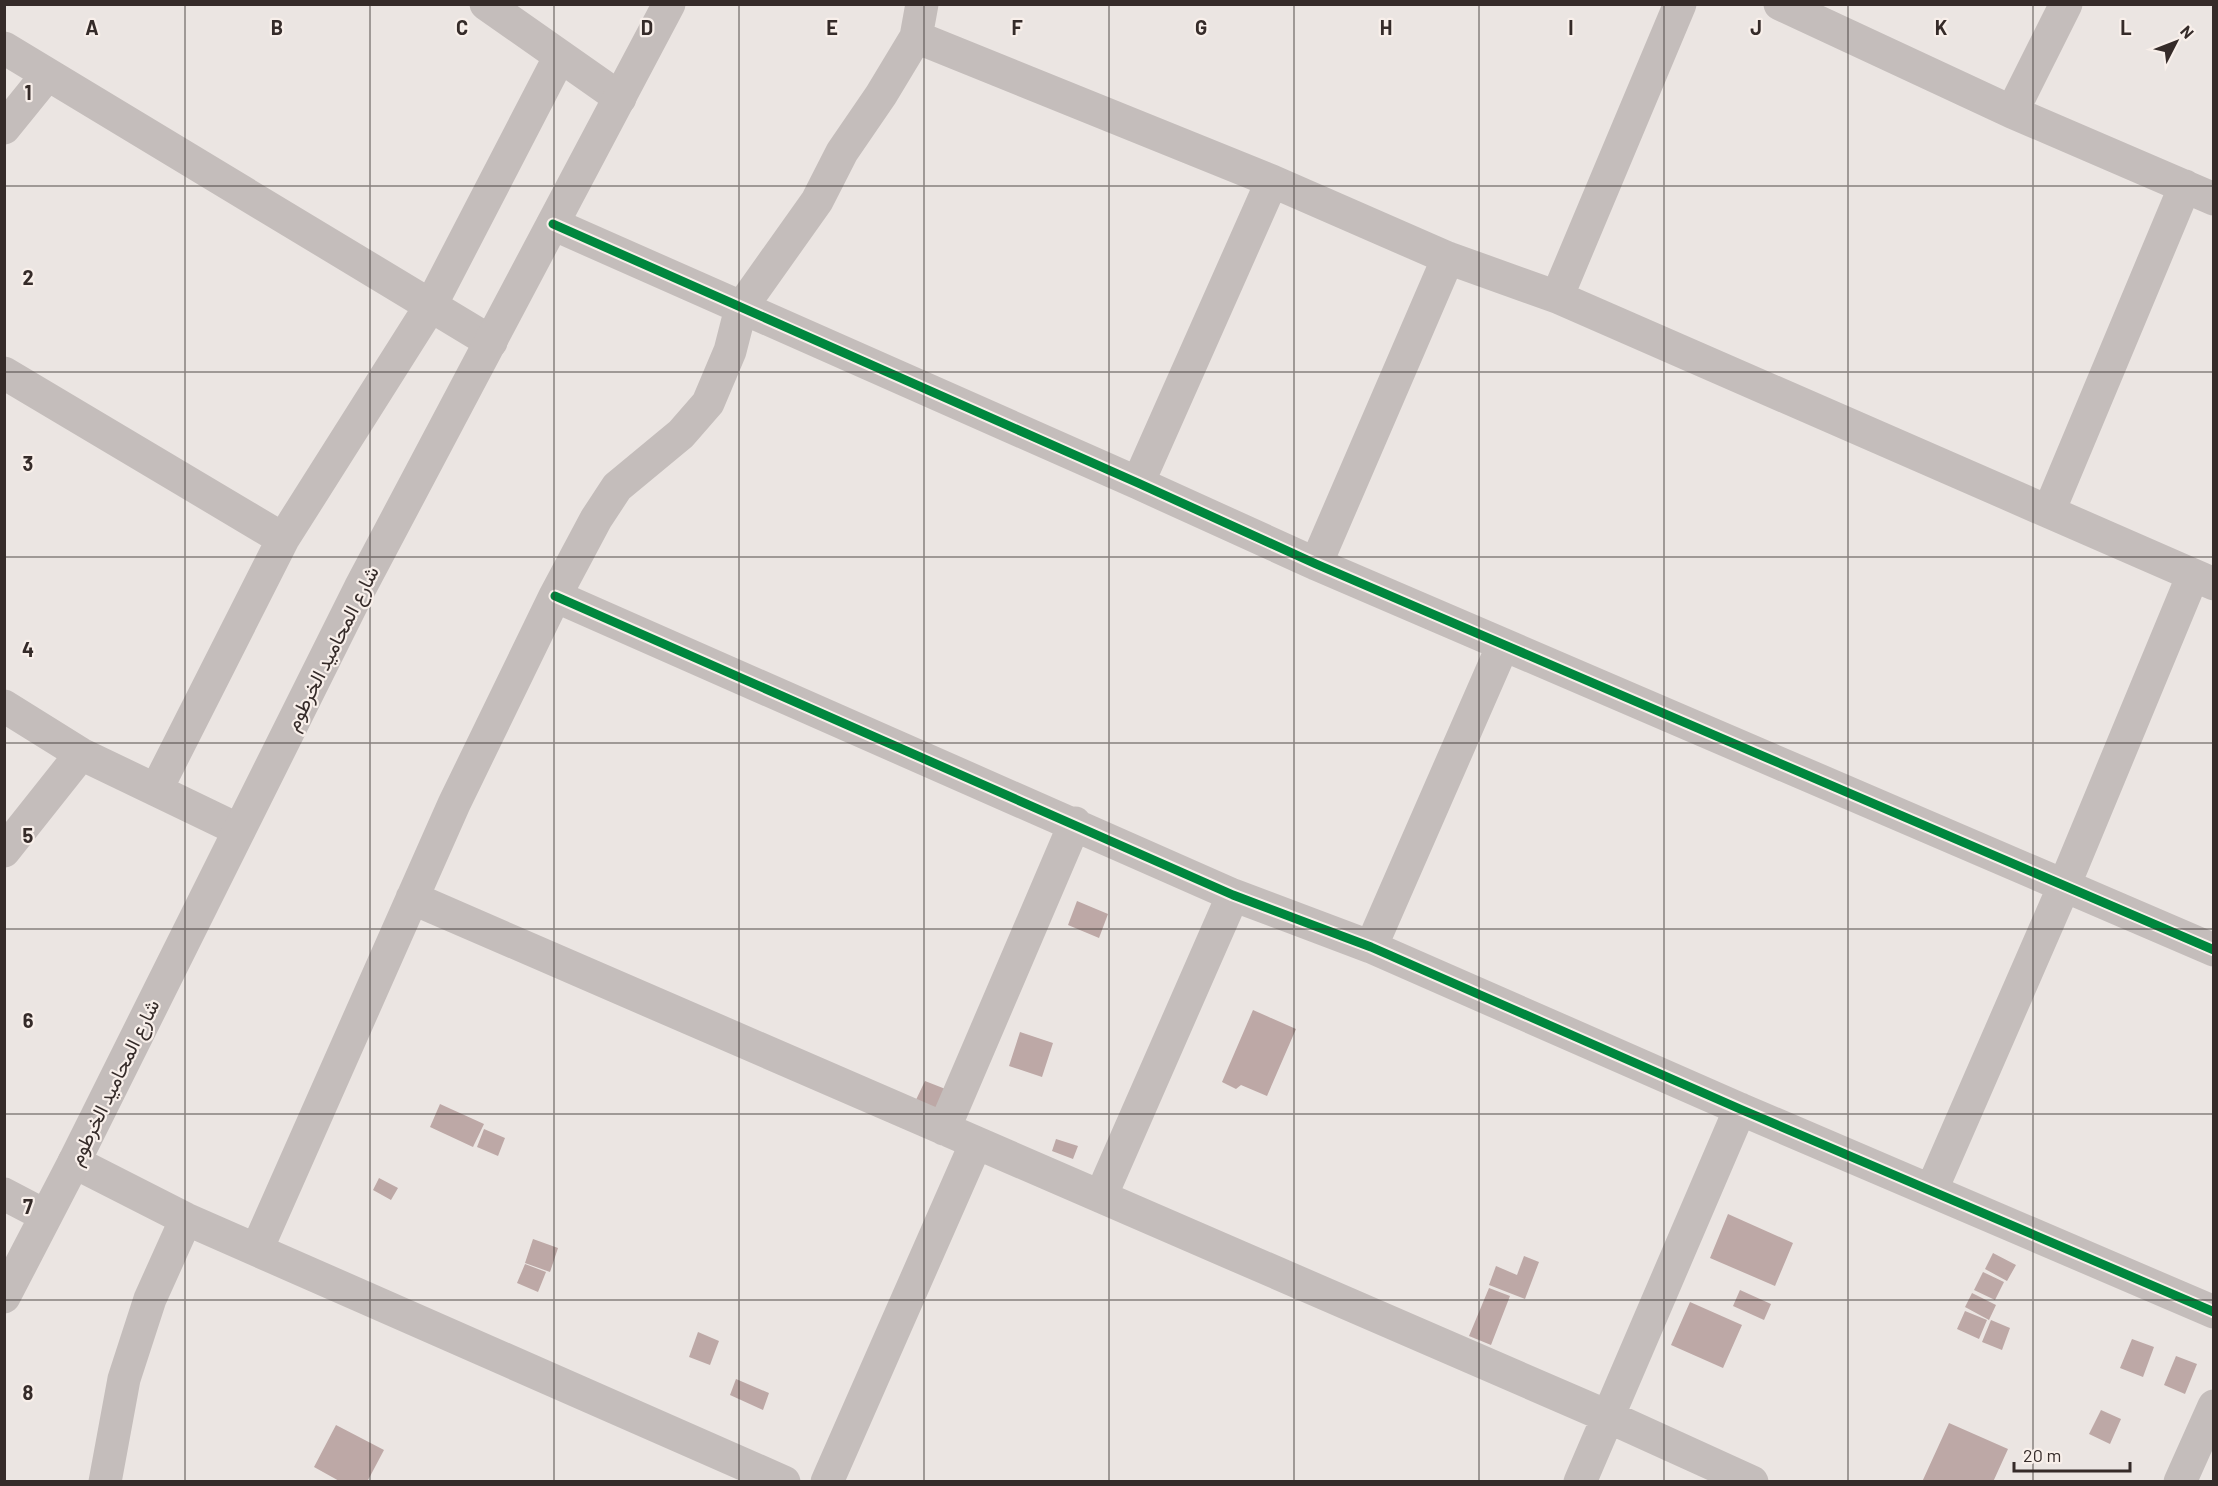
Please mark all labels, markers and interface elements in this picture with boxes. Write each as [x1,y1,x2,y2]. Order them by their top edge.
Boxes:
north arrow [2146,12,2206,72]
text: A [85,15,99,39]
text: B [271,15,283,39]
text: C [456,15,468,39]
text: D [641,15,653,39]
text: E [826,15,838,39]
text: F [1011,15,1023,39]
text: G [1195,15,1207,39]
text: H [1380,15,1392,39]
text: I [1568,15,1574,39]
text: J [1750,15,1762,39]
text: K [1935,15,1948,39]
text: L [2120,15,2132,39]
text: N [2177,21,2198,42]
text: 1 [24,80,32,104]
text: 2 [22,265,34,289]
text: 3 [23,451,33,475]
street label: شارع المحاميد الخرطوم [279,562,386,736]
text: 4 [22,637,34,661]
text: 5 [23,823,34,847]
street label: شارع المحاميد الخرطوم [62,995,166,1170]
text: 6 [23,1008,34,1032]
text: 7 [23,1194,33,1218]
text: 8 [23,1380,34,1404]
scale bar [2014,1435,2130,1473]
text: 20 m [2023,1444,2061,1466]

